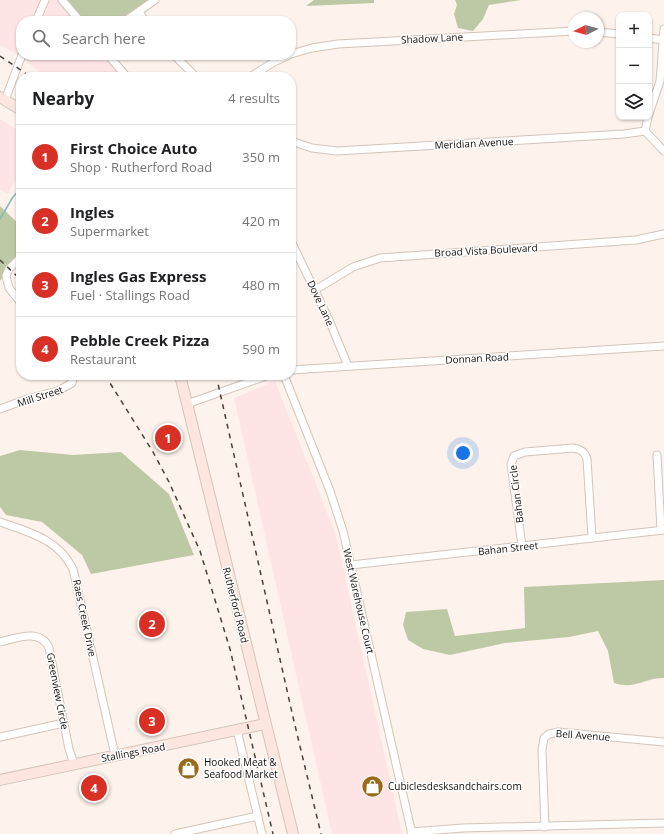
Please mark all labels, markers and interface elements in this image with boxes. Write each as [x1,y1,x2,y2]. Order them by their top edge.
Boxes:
north arrow [568,12,604,48]
map controls [616,12,652,120]
button: + [616,12,652,48]
search box [16,16,296,60]
icon: search [30,27,52,49]
text: Search here [62,28,146,48]
street label: Shadow Lane [401,29,464,47]
button: − [616,48,652,84]
button: layers [616,84,652,120]
text: Nearby [32,87,94,110]
text: 4 results [228,89,280,107]
street label: Meridian Avenue [434,134,514,152]
text: First Choice Auto [70,138,197,158]
text: 1 [41,148,49,166]
text: 350 m [242,148,280,166]
text: Shop · Rutherford Road [70,158,212,176]
text: Ingles [70,202,114,222]
text: 2 [41,212,49,230]
text: 420 m [242,212,280,230]
text: Supermarket [70,222,149,240]
street label: Broad Vista Boulevard [434,240,538,260]
text: Ingles Gas Express [70,266,207,286]
text: 3 [41,276,49,294]
text: 480 m [242,276,280,294]
street label: Dove Lane [304,278,338,329]
text: Fuel · Stallings Road [70,286,190,304]
text: Pebble Creek Pizza [70,330,210,350]
text: 4 [41,340,49,358]
text: 590 m [242,340,280,358]
street label: Donnan Road [445,349,509,367]
text: Restaurant [70,350,137,368]
street label: Mill Street [15,382,65,410]
pin: 1 [155,423,181,453]
your location [453,443,473,463]
street label: Bahan Circle [505,464,526,524]
street label: Bahan Street [477,538,539,558]
street label: West Warehouse Court [340,547,378,655]
street label: Rutherford Road [220,566,252,644]
street label: Raes Creek Drive [70,578,100,658]
pin: 2 [139,609,165,639]
street label: Greenview Circle [44,651,72,731]
pin: 3 [139,706,165,736]
street label: Bell Avenue [555,726,611,744]
street label: Stallings Road [100,739,166,765]
shop icon: Hooked Meat & Seafood Market [175,755,201,781]
place label: Hooked Meat & Seafood Market [204,755,278,781]
pin: 4 [81,773,107,803]
shop icon: Cubiclesdesksandchairs.com [359,773,385,799]
place label: Cubiclesdesksandchairs.com [388,779,522,793]

